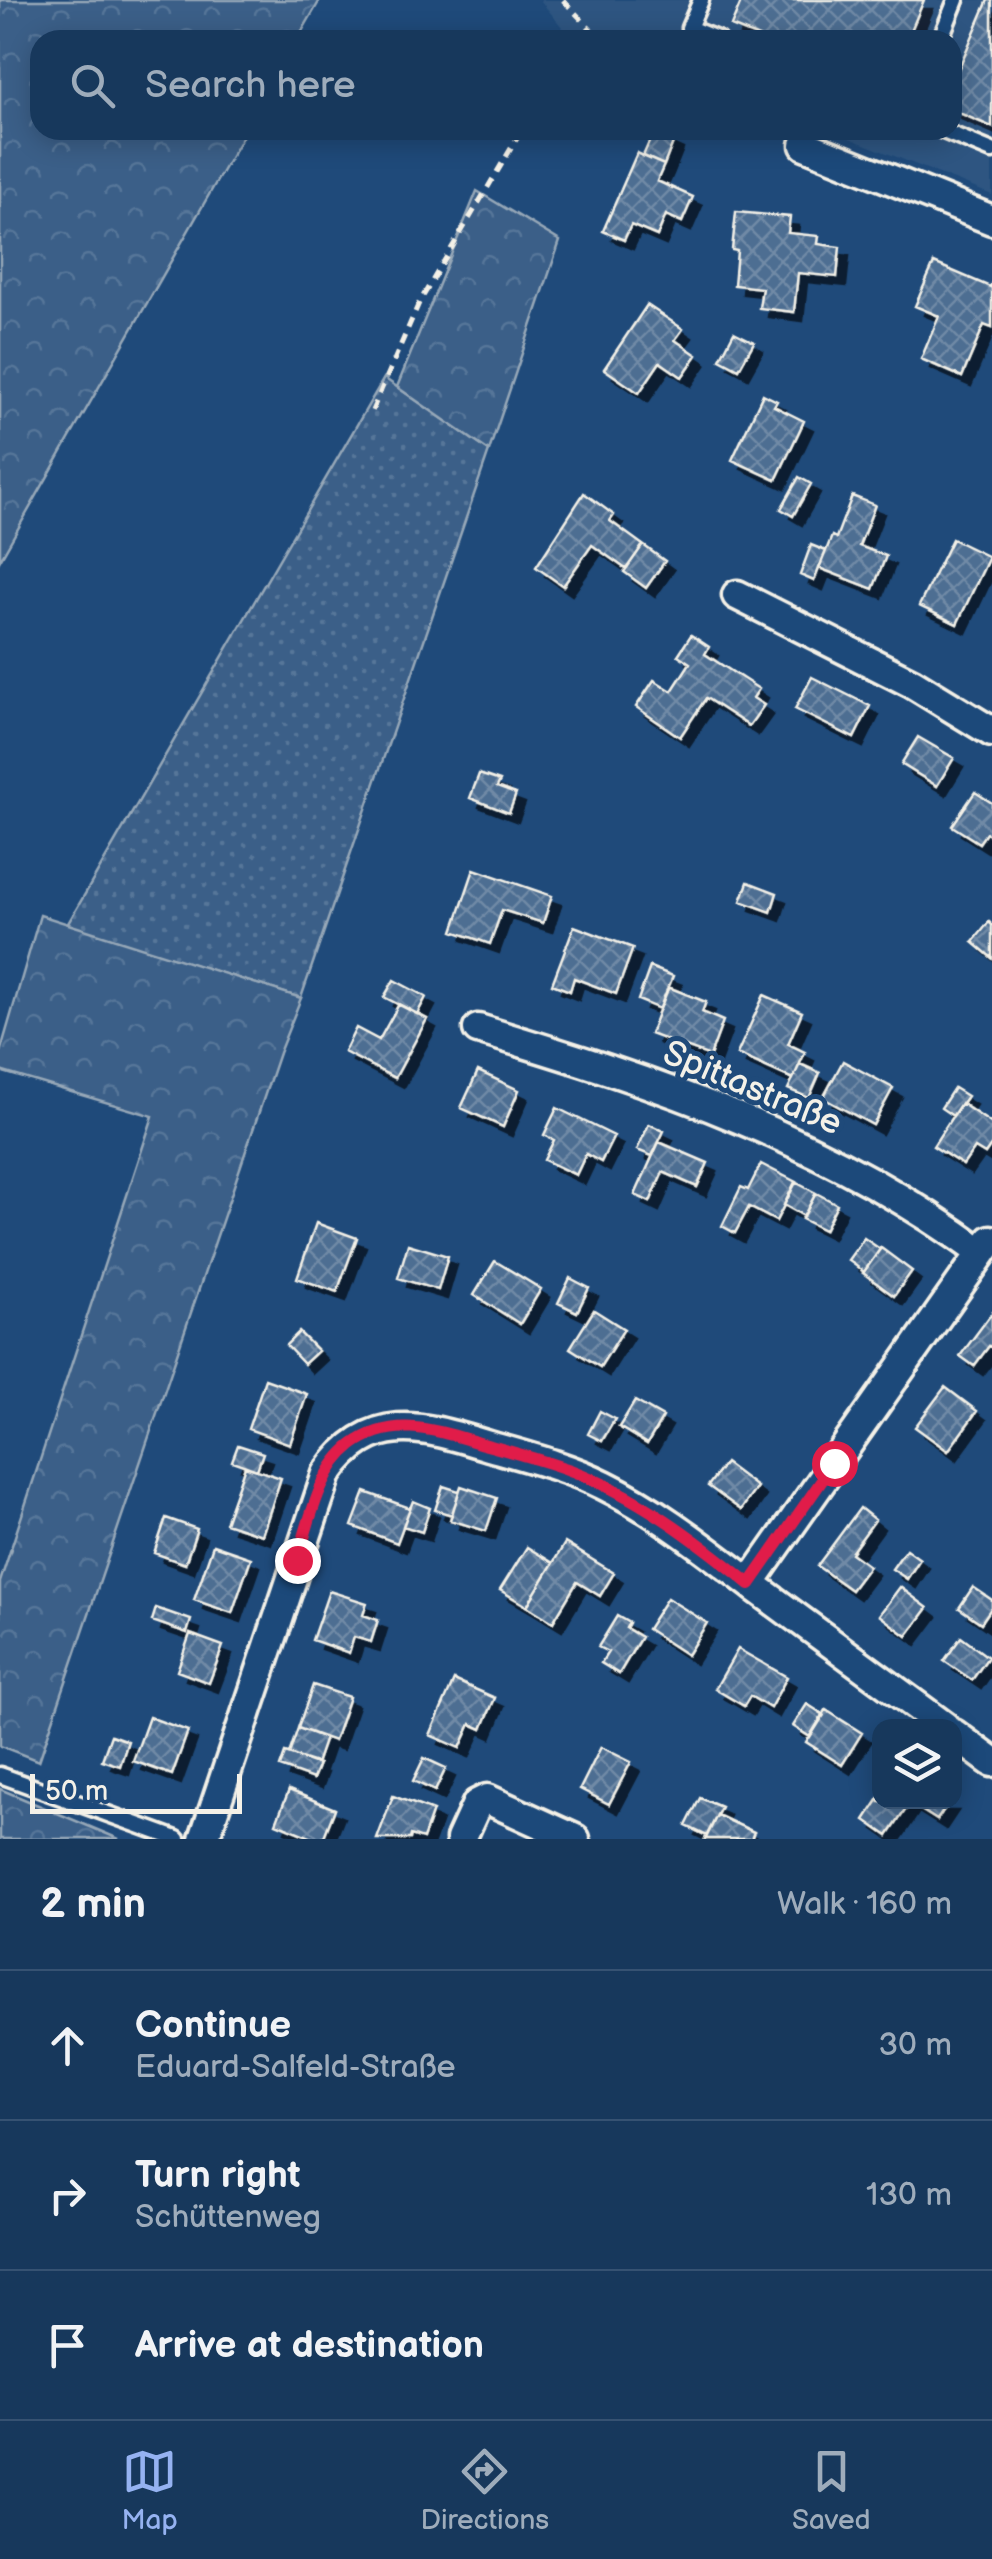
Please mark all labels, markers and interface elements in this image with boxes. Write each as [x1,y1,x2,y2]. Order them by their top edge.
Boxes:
search box [30,30,962,140]
icon: search [65,58,120,113]
text: Search here [145,63,356,108]
street label: Spittastraße [657,1031,848,1145]
route start [812,1441,858,1487]
route end [275,1538,321,1584]
map controls [872,1719,962,1809]
button: layers [872,1719,962,1809]
scale bar [30,1769,242,1814]
text: 50 m [45,1775,108,1808]
text: 2 min [40,1879,146,1930]
text: Walk · 160 m [777,1885,952,1924]
text: Continue [135,2003,291,2048]
icon: ahead [40,2018,95,2073]
text: 30 m [878,2026,952,2065]
text: Eduard-Salfeld-Straße [135,2048,456,2087]
text: Turn right [135,2153,300,2198]
icon: right [40,2168,95,2223]
text: 130 m [866,2176,952,2215]
text: Schüttenweg [135,2198,321,2237]
icon: arrive [40,2318,95,2373]
text: Arrive at destination [135,2323,484,2368]
tab: Map [121,2444,178,2537]
tab: Directions [420,2444,549,2537]
tab: Saved [792,2444,871,2537]

